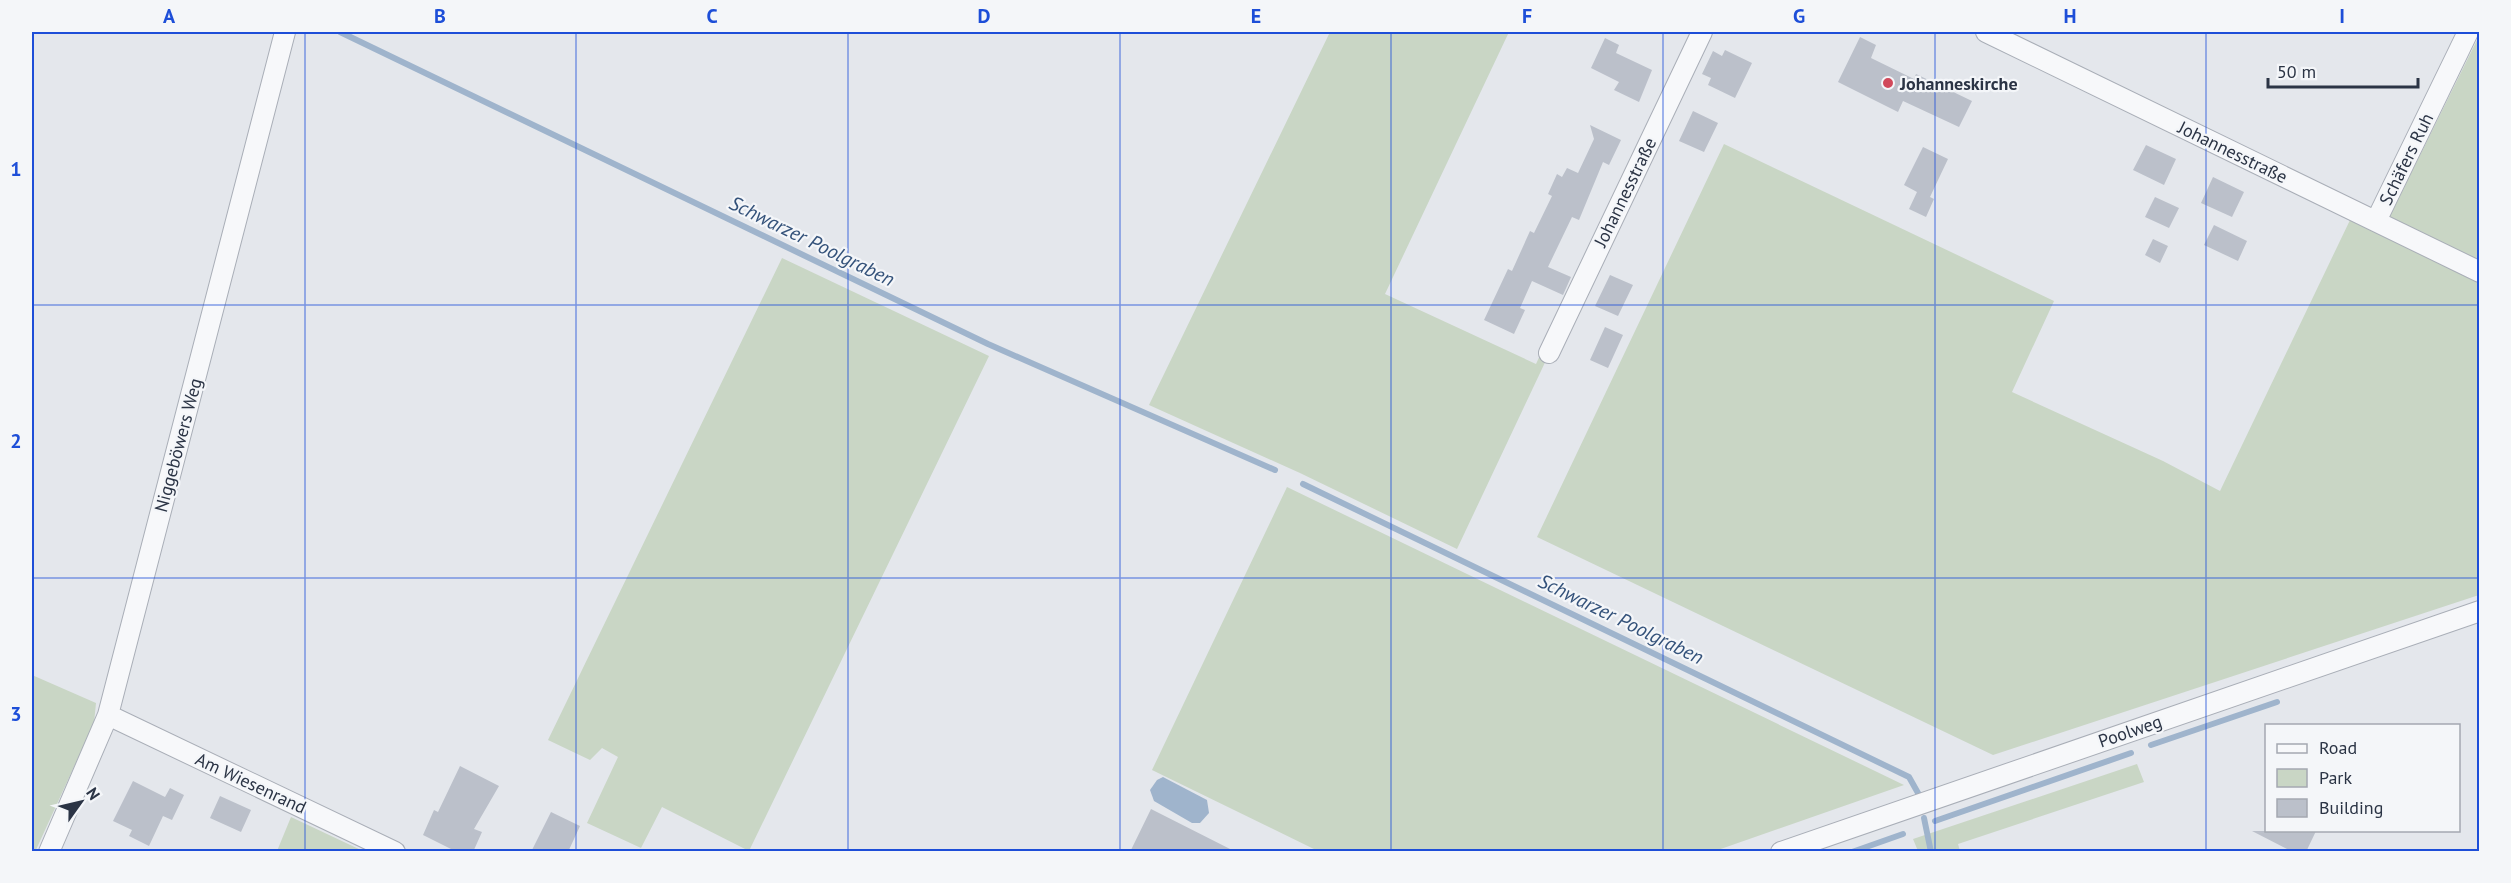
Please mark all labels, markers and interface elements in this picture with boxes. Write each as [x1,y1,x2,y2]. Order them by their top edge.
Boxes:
text: A [163,3,176,29]
text: B [434,3,446,29]
text: C [706,3,718,29]
text: D [978,3,991,29]
text: E [1251,3,1261,29]
text: F [1522,3,1532,29]
text: G [1793,3,1805,29]
text: H [2063,3,2077,29]
text: I [2339,3,2345,29]
scale bar [2268,51,2418,89]
text: 50 m [2277,60,2316,83]
place label: Johanneskirche [1899,72,2018,95]
marker: Johanneskirche [1881,76,1895,90]
street label: Schäfers Ruh [2374,109,2438,209]
street label: Johannesstraße [2174,115,2291,188]
street label: Johannesstraße [1588,134,1661,251]
text: 1 [10,156,22,182]
water label: Schwarzer Poolgraben [725,190,899,292]
street label: Niggeböwers Weg [149,376,207,514]
text: 2 [10,428,22,454]
water label: Schwarzer Poolgraben [1534,568,1708,670]
text: 3 [10,701,22,727]
street label: Poolweg [2095,709,2165,753]
legend [2265,724,2460,832]
text: Road [2319,736,2357,759]
street label: Am Wiesenrand [192,747,310,819]
text: Park [2319,766,2352,789]
north arrow [51,772,111,832]
text: N [82,784,105,804]
text: Building [2319,796,2383,819]

